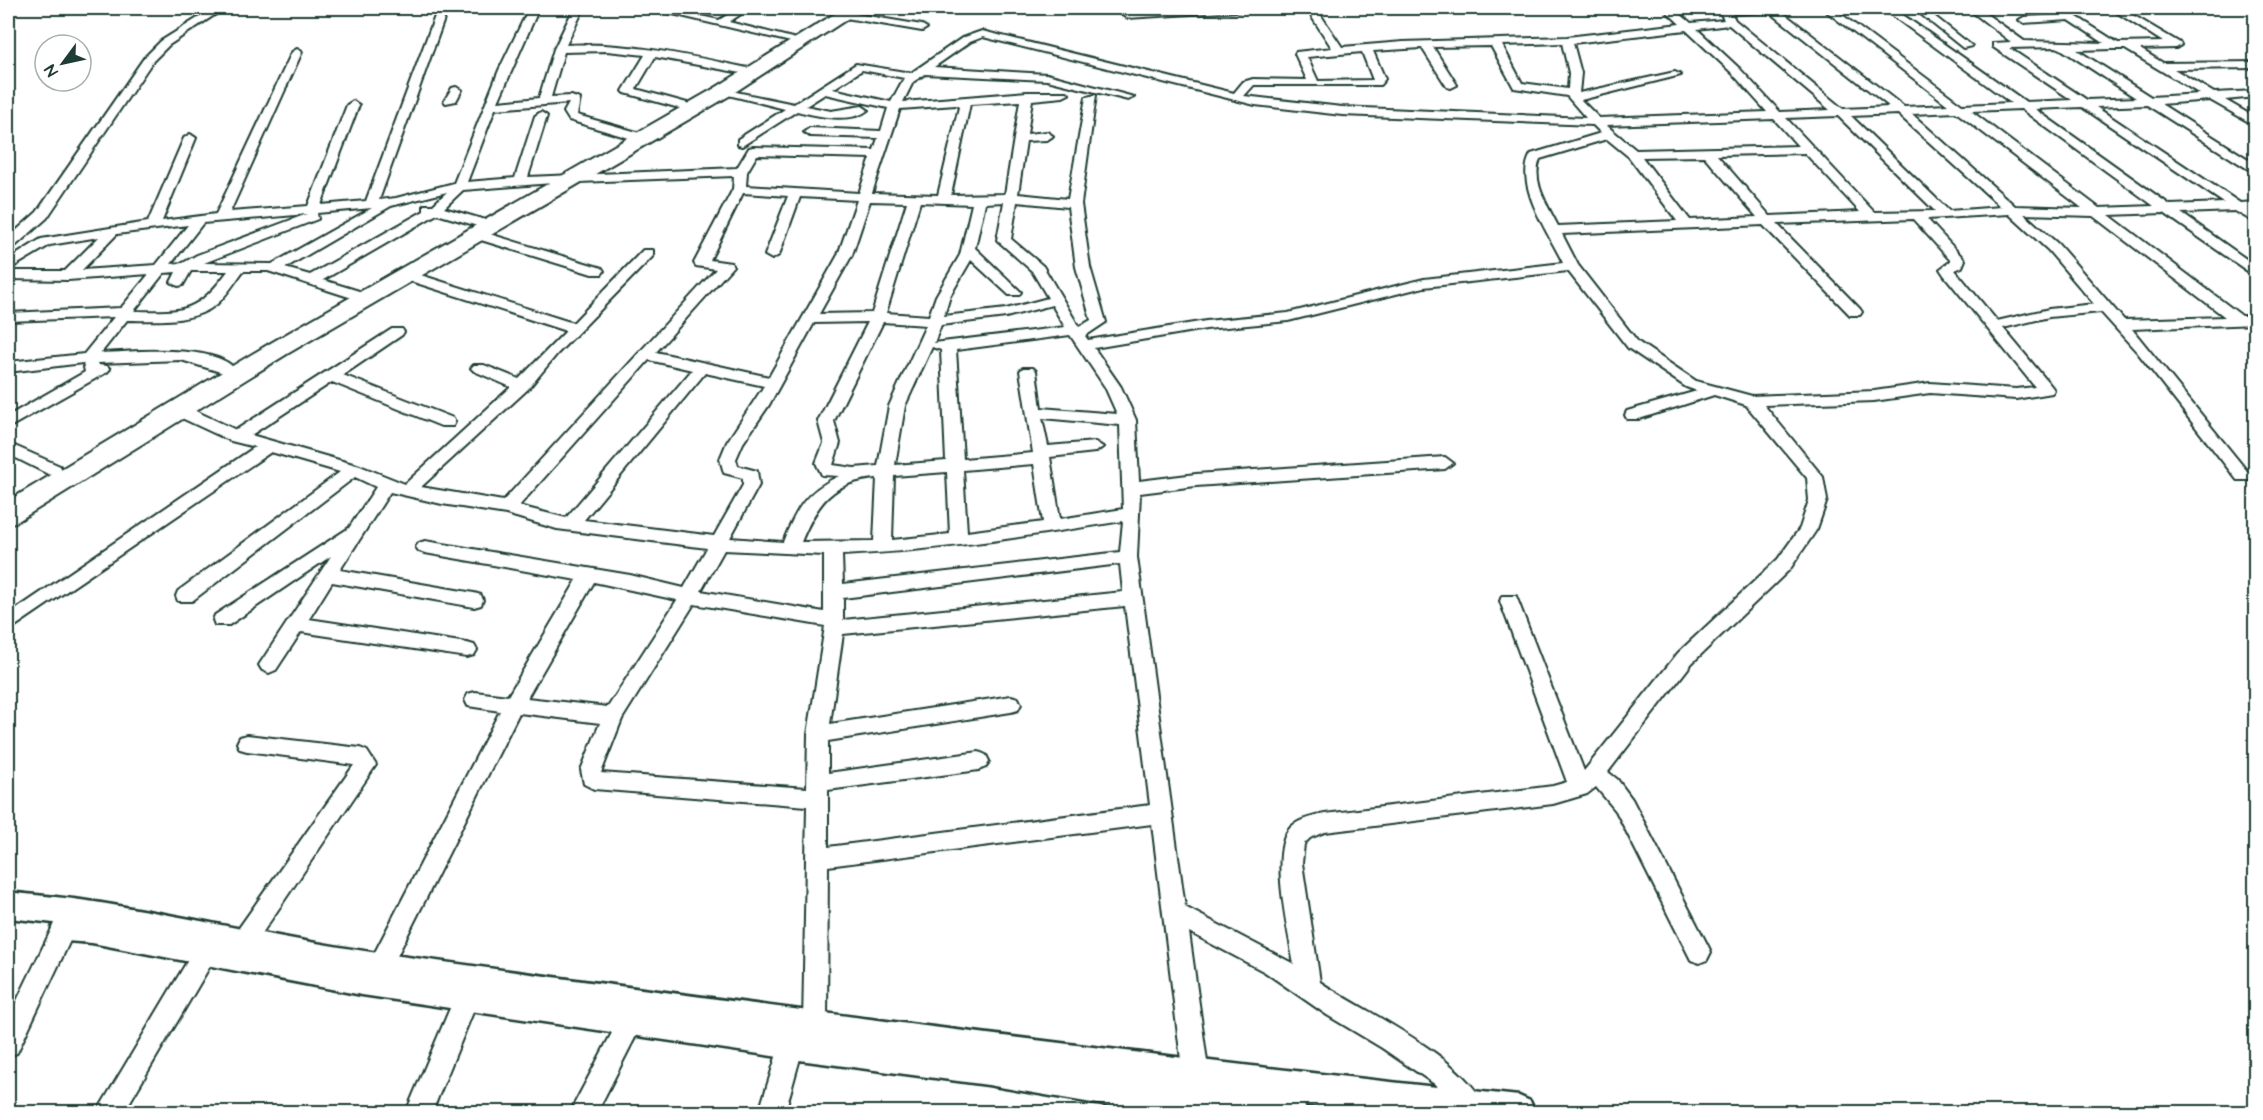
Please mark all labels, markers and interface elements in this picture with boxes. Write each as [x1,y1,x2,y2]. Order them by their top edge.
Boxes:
north arrow [33,33,93,93]
text: N [39,60,63,81]

